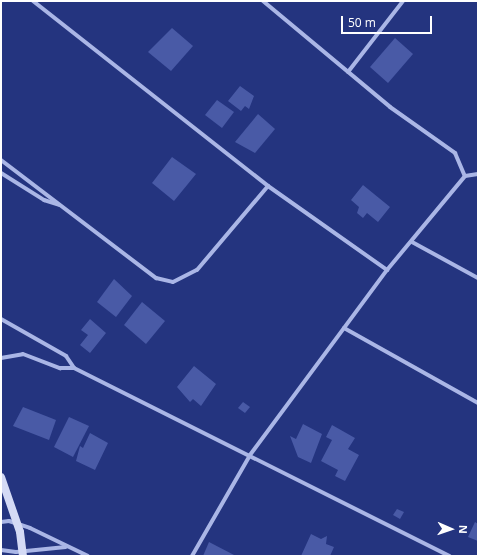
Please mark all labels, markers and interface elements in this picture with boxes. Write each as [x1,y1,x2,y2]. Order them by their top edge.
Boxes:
scale bar [343,8,434,34]
text: 50 m [348,14,376,31]
north arrow [431,509,471,549]
text: N [456,525,471,534]

